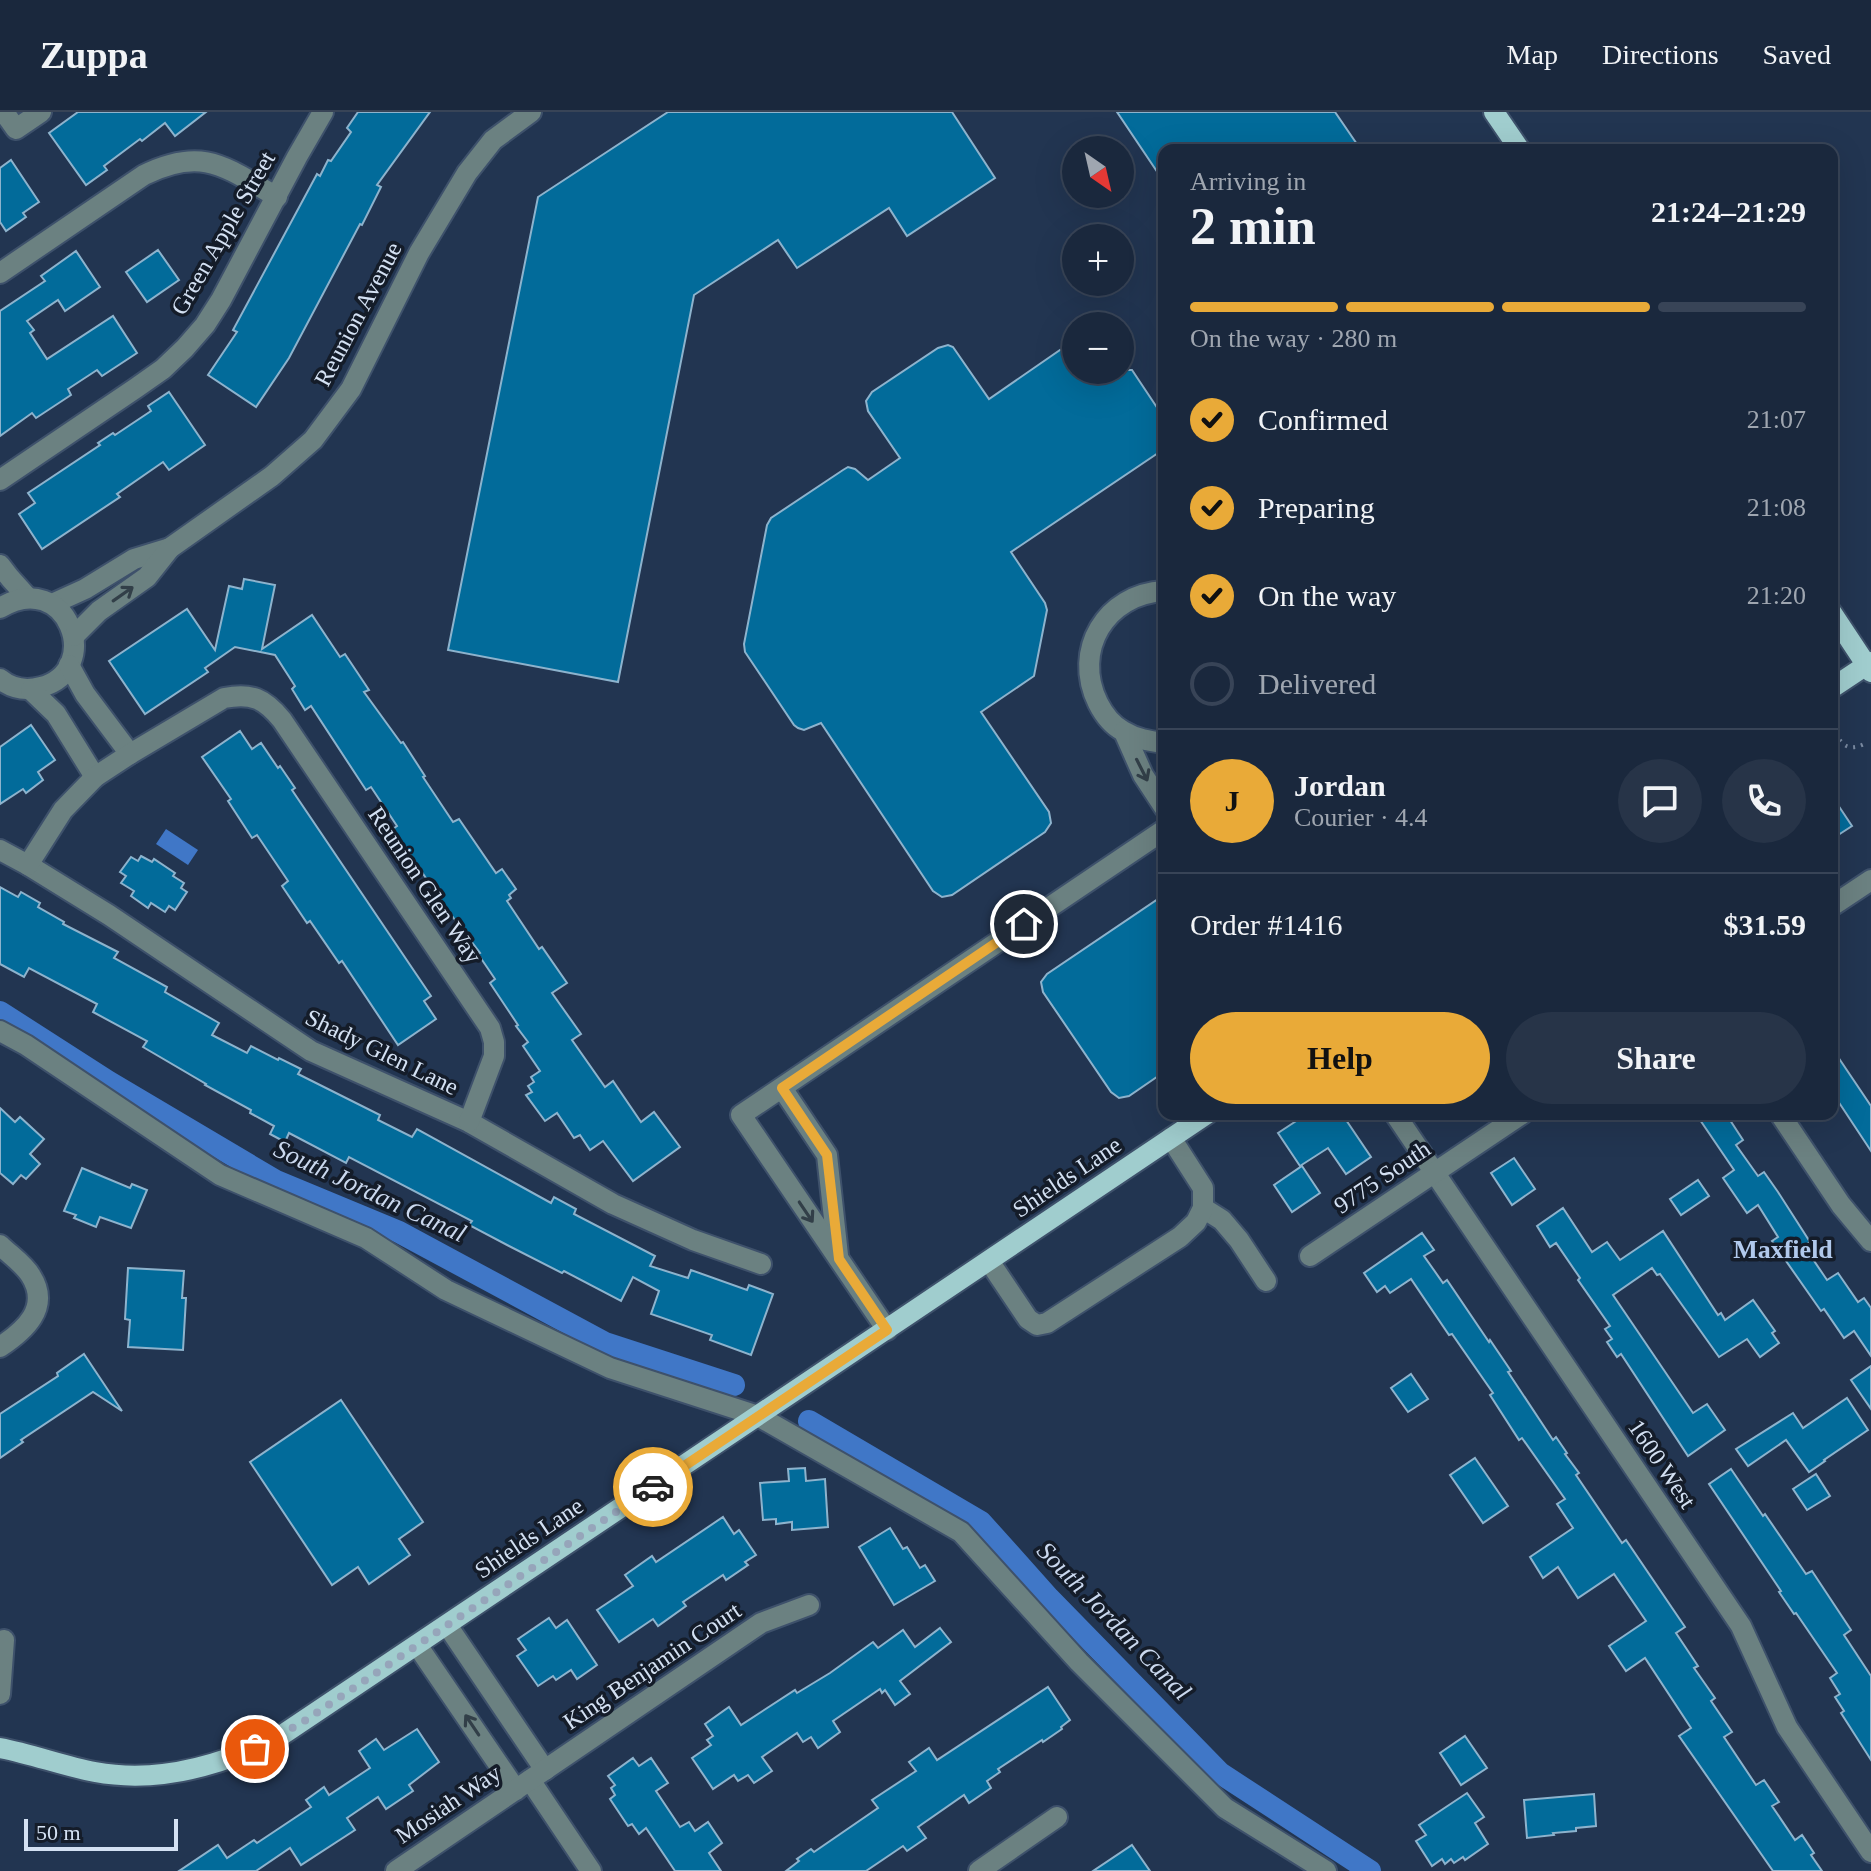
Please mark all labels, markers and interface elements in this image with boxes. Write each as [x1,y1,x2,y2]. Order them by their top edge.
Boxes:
text: Zuppa [40,34,148,76]
text: Map [1507,39,1558,70]
text: Directions [1602,39,1719,70]
text: Saved [1763,39,1831,70]
north arrow [1062,136,1134,208]
map controls [1062,136,1134,384]
street label: Green Apple Street [166,147,280,319]
text: Arriving in [1190,167,1306,196]
text: 21:24–21:29 [1651,195,1806,228]
text: 2 min [1190,198,1316,255]
button: + [1062,224,1134,296]
street label: Reunion Avenue [309,238,407,390]
button: − [1062,312,1134,384]
text: On the way · 280 m [1190,324,1397,353]
icon: check [1190,398,1234,442]
text: Confirmed [1258,403,1388,436]
text: 21:07 [1747,405,1806,434]
icon: check [1190,486,1234,530]
text: Preparing [1258,491,1375,524]
text: 21:08 [1747,493,1806,522]
icon: check [1190,574,1234,618]
text: On the way [1258,579,1396,612]
text: 21:20 [1747,581,1806,610]
one-way arrow [112,586,134,602]
text: Delivered [1258,667,1376,700]
one-way arrow [1135,758,1151,782]
button: chat [1618,759,1702,843]
button: phone [1722,759,1806,843]
text: Jordan [1294,769,1386,802]
text: J [1225,784,1240,817]
street label: Reunion Glen Way [363,802,487,968]
text: Courier · 4.4 [1294,803,1428,832]
pin [990,890,1058,958]
icon: home [1002,902,1046,946]
text: Order #1416 [1190,908,1342,941]
text: $31.59 [1724,908,1806,941]
street label: Shady Glen Lane [301,1004,463,1100]
button: Help [1190,1012,1490,1104]
button: Share [1506,1012,1806,1104]
street label: Shields Lane [1008,1131,1126,1223]
water label: South Jordan Canal [269,1134,471,1248]
street label: 9775 South [1329,1135,1435,1219]
one-way arrow [798,1200,815,1222]
district label: Maxfield [1733,1235,1833,1264]
street label: 1600 West [1623,1415,1701,1513]
courier [613,1447,693,1527]
icon: car [631,1465,675,1509]
street label: Shields Lane [470,1492,588,1584]
water label: South Jordan Canal [1031,1536,1197,1706]
street label: King Benjamin Court [559,1597,746,1735]
pin [221,1715,289,1783]
one-way arrow [464,1715,480,1737]
icon: bag [233,1727,277,1771]
street label: Mosiah Way [391,1759,505,1849]
scale bar [24,1815,178,1851]
text: 50 m [36,1820,81,1845]

